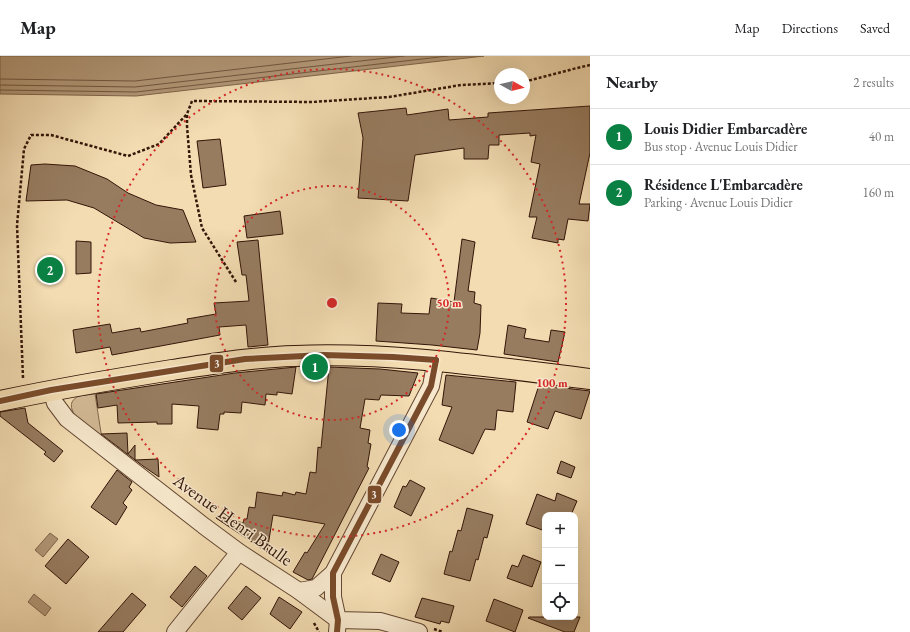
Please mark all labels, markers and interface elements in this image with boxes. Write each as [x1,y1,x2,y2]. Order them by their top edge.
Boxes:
text: Map [20,15,56,40]
text: Map [734,19,760,37]
text: Directions [782,19,838,37]
text: Saved [860,19,890,37]
north arrow [494,68,530,104]
text: Nearby [606,71,658,93]
text: 2 results [853,74,894,91]
text: Louis Didier Embarcadère [644,119,807,138]
text: 1 [616,128,622,145]
text: 40 m [869,128,894,145]
text: Bus stop · Avenue Louis Didier [644,138,797,155]
text: Résidence L'Embarcadère [644,175,803,194]
text: 2 [616,184,622,201]
text: 160 m [863,184,894,201]
text: Parking · Avenue Louis Didier [644,194,793,211]
pin: 2 [37,255,63,285]
text: 50 m [436,295,462,311]
centre of rings [325,296,339,310]
pin: 1 [302,352,328,382]
line badge: 3 [209,354,224,373]
text: 3 [214,356,220,370]
text: 100 m [536,375,568,391]
your location [389,420,409,440]
street label: Avenue Henri Brulle [168,468,298,571]
line badge: 3 [367,485,382,504]
text: 3 [371,487,377,501]
map controls [542,512,578,620]
button: + [542,512,578,548]
button: − [542,548,578,584]
button: locate [542,584,578,620]

